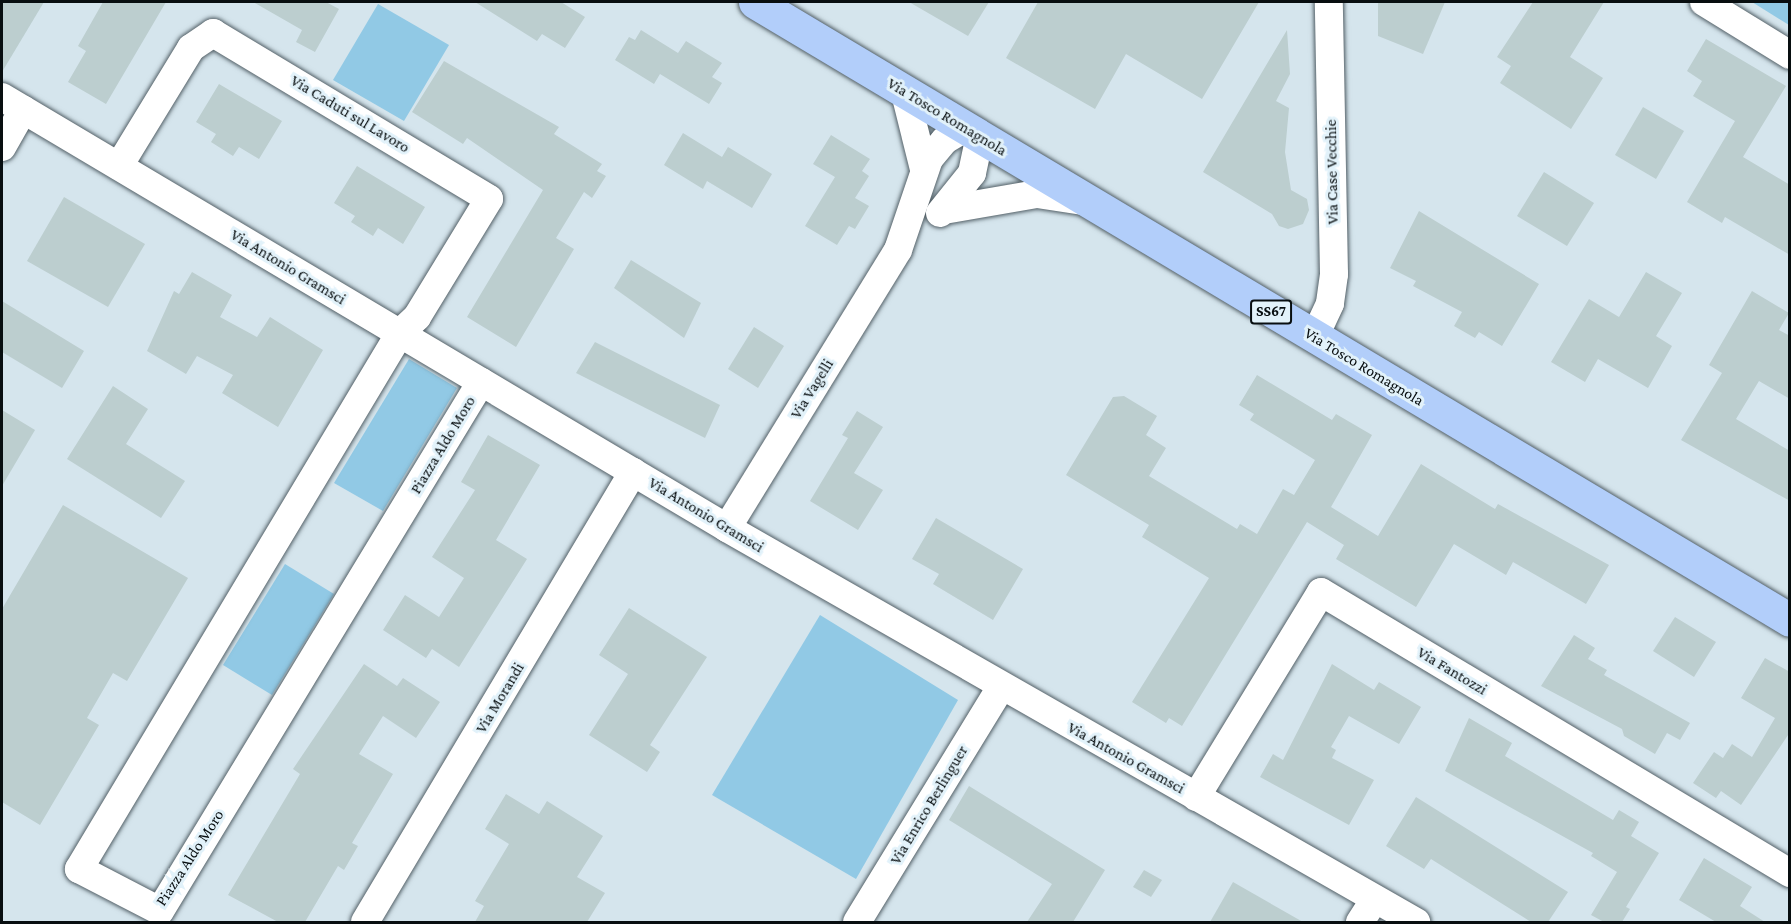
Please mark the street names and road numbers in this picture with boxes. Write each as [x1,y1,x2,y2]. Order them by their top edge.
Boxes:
street label: Via Caduti sul Lavoro [287,71,413,157]
street label: Via Tosco Romagnola [884,74,1010,160]
street label: Via Case Vecchie [1321,119,1343,225]
street label: Via Antonio Gramsci [227,225,349,309]
road number: SS67 [1250,300,1292,324]
street label: Via Tosco Romagnola [1301,324,1427,410]
street label: Via Vagelli [786,356,838,422]
street label: Piazza Aldo Moro [406,393,480,497]
street label: Via Antonio Gramsci [645,473,767,557]
street label: Via Fantozzi [1414,643,1490,699]
street label: Via Morandi [472,659,528,737]
street label: Via Antonio Gramsci [1064,718,1188,798]
street label: Via Enrico Berlinguer [886,742,972,868]
street label: Piazza Aldo Moro [152,806,228,910]

